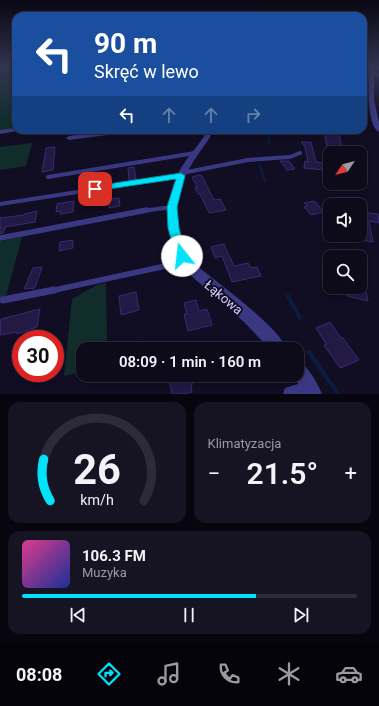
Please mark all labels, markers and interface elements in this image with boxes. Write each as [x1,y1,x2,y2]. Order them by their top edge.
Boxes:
text: 90 m [94,27,157,60]
icon: left [28,28,80,80]
text: Skręć w lewo [94,61,199,82]
icon: left [116,104,138,126]
icon: ahead [158,104,180,126]
icon: ahead [200,104,222,126]
icon: right [242,104,264,126]
north arrow [323,146,367,190]
map controls [323,146,367,294]
pin [78,172,112,206]
icon: arrive [84,178,106,200]
button: sound [323,198,367,242]
position arrow [161,235,203,277]
button: search [323,250,367,294]
street label: Łąkowa [202,277,246,318]
speed limit sign: 30 [12,330,64,382]
text: 08:09 · 1 min · 160 m [119,353,261,371]
text: Klimatyzacja [208,436,281,451]
text: 26 [73,444,121,493]
text: 21.5° [247,456,318,491]
text: − [208,461,220,486]
text: + [345,461,357,486]
text: km/h [80,491,114,507]
text: 106.3 FM [82,547,146,565]
text: Muzyka [82,565,127,580]
icon: previous [67,604,89,626]
icon: pause [178,604,200,626]
icon: next [290,604,312,626]
icon: directions [95,660,123,688]
icon: music [155,660,183,688]
icon: phone [215,660,243,688]
icon: climate [275,660,303,688]
icon: car [335,660,363,688]
text: 08:08 [16,664,62,685]

